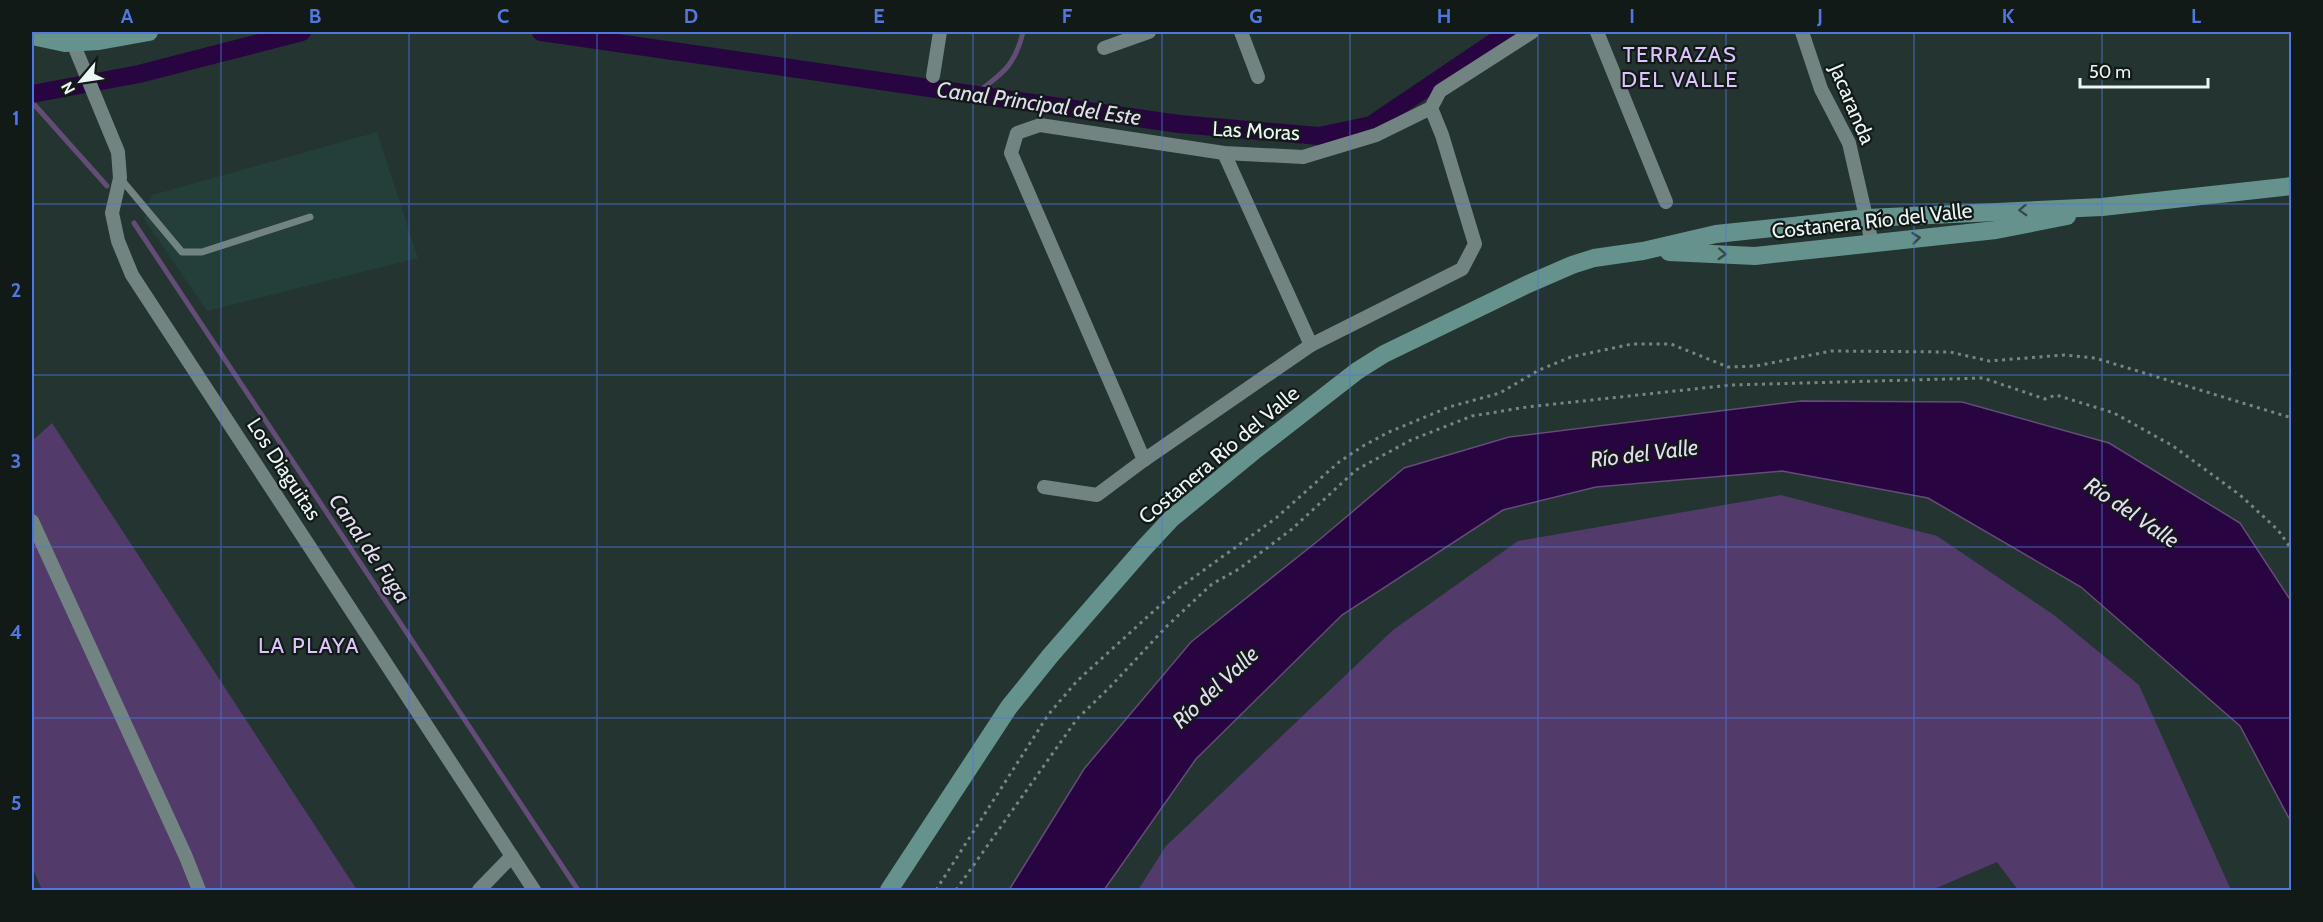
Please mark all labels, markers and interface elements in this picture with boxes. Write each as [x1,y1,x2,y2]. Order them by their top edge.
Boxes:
text: A [121,4,134,28]
text: B [309,4,321,28]
text: C [497,4,509,28]
text: D [684,4,698,28]
text: E [873,4,885,28]
text: F [1062,4,1073,28]
text: G [1249,4,1263,28]
text: H [1437,4,1451,28]
text: I [1629,4,1635,28]
text: J [1816,4,1823,28]
text: K [2002,4,2015,28]
text: L [2191,4,2201,28]
district label: TERRAZAS DEL VALLE [1621,41,1739,93]
north arrow [51,51,111,111]
scale bar [2080,51,2208,89]
street label: Jacaranda [1824,59,1881,148]
text: 50 m [2089,61,2131,83]
water label: Canal Principal del Este [935,76,1143,131]
text: N [57,78,79,98]
text: 1 [12,106,20,130]
street label: Las Moras [1212,116,1301,145]
street label: Costanera Río del Valle [1770,198,1974,243]
one-way arrow [2018,203,2027,216]
one-way arrow [1912,232,1921,245]
one-way arrow [1718,248,1727,261]
text: 2 [11,278,21,302]
street label: Costanera Río del Valle [1133,380,1304,529]
street label: Los Diaguitas [242,413,327,525]
water label: Río del Valle [1589,434,1699,473]
text: 3 [11,449,21,473]
water label: Río del Valle [2079,471,2184,554]
water label: Canal de Fuga [323,488,416,608]
text: 4 [10,620,22,644]
district label: LA PLAYA [258,632,360,659]
water label: Río del Valle [1167,641,1264,734]
text: 5 [11,791,21,815]

